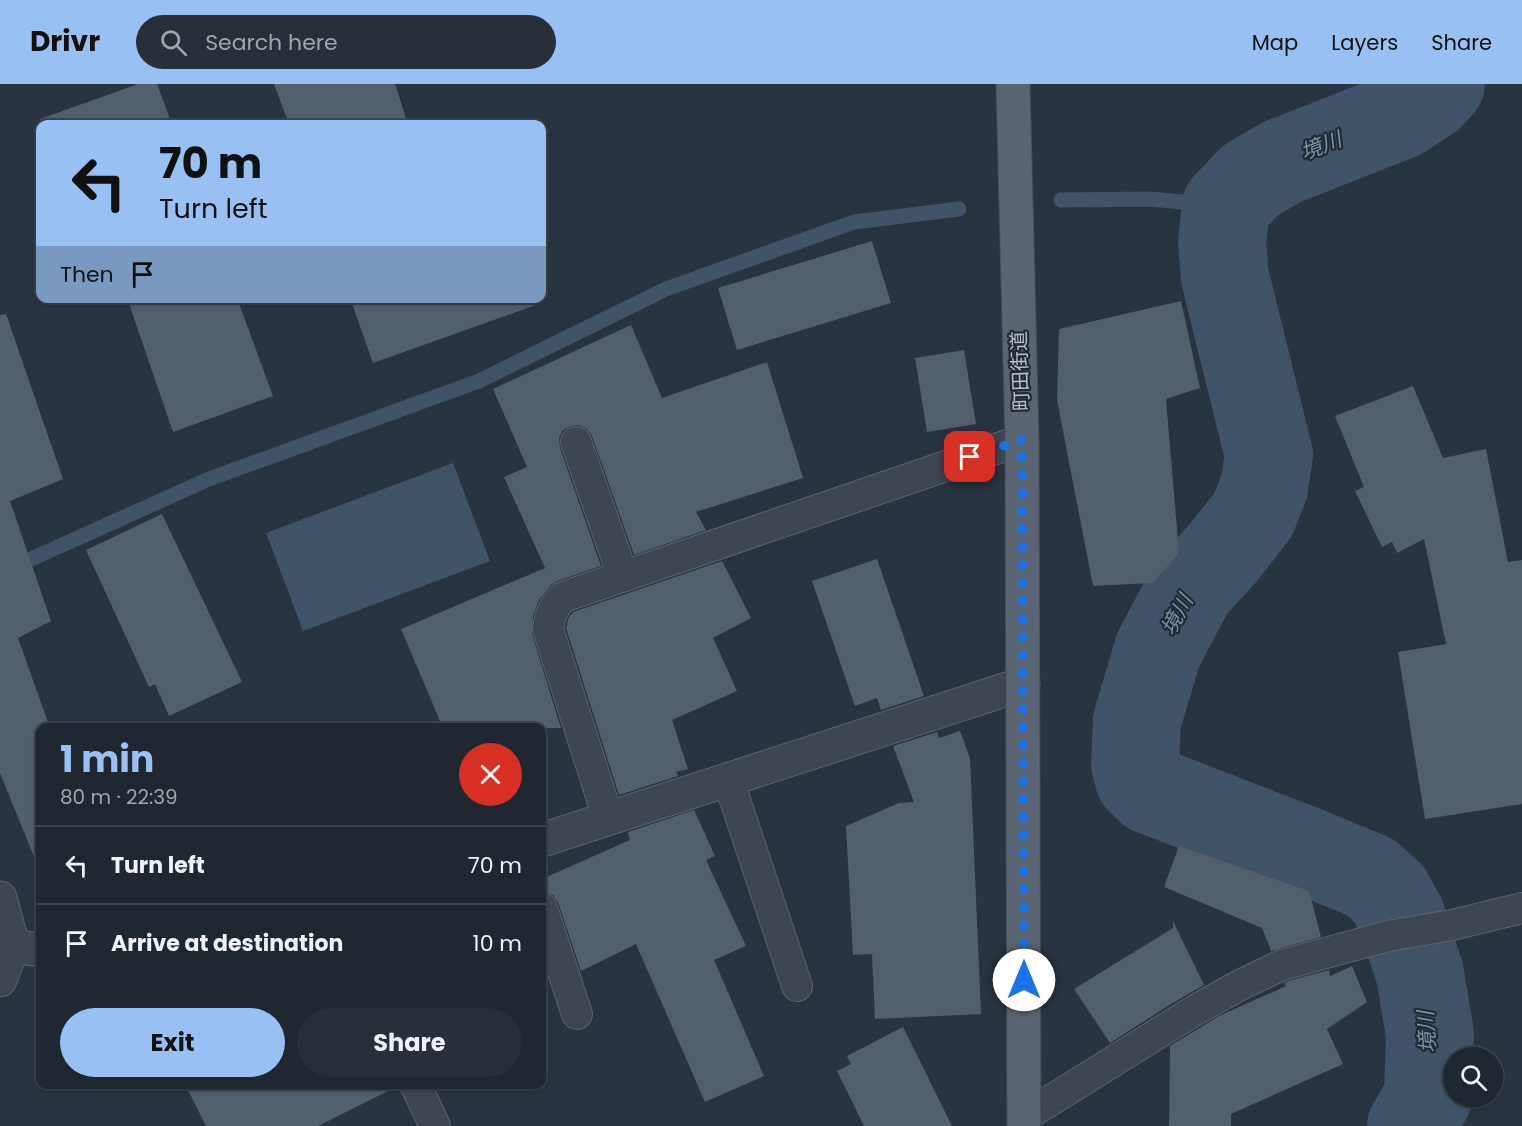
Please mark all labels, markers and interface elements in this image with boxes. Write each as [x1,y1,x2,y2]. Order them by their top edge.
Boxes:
search box [136,15,556,69]
text: Drivr [30,22,100,61]
icon: search [157,26,190,59]
text: Search here [205,27,338,58]
text: Map [1252,28,1298,57]
text: Layers [1331,28,1398,57]
text: Share [1431,28,1492,57]
water label: 境川 [1296,124,1347,167]
text: 70 m [159,134,262,193]
icon: left [60,144,138,222]
text: Turn left [159,190,268,227]
icon: arrive [126,258,159,291]
text: Then [60,259,114,290]
street label: 町田街道 [1005,331,1035,411]
pin [944,431,995,482]
icon: arrive [953,440,986,473]
water label: 境川 [1154,588,1200,640]
text: 1 min [60,734,154,785]
button: close [459,743,522,806]
text: 80 m · 22:39 [60,783,178,811]
icon: left [60,849,93,882]
text: Turn left [111,850,205,881]
text: 70 m [468,850,522,881]
icon: arrive [60,927,93,960]
text: Arrive at destination [111,928,343,959]
text: 10 m [473,928,522,959]
position arrow [992,948,1056,1012]
button: Exit [60,1008,285,1077]
button: Share [297,1008,522,1077]
water label: 境川 [1410,1008,1442,1054]
map controls [1443,1047,1503,1107]
button: search [1443,1047,1503,1107]

